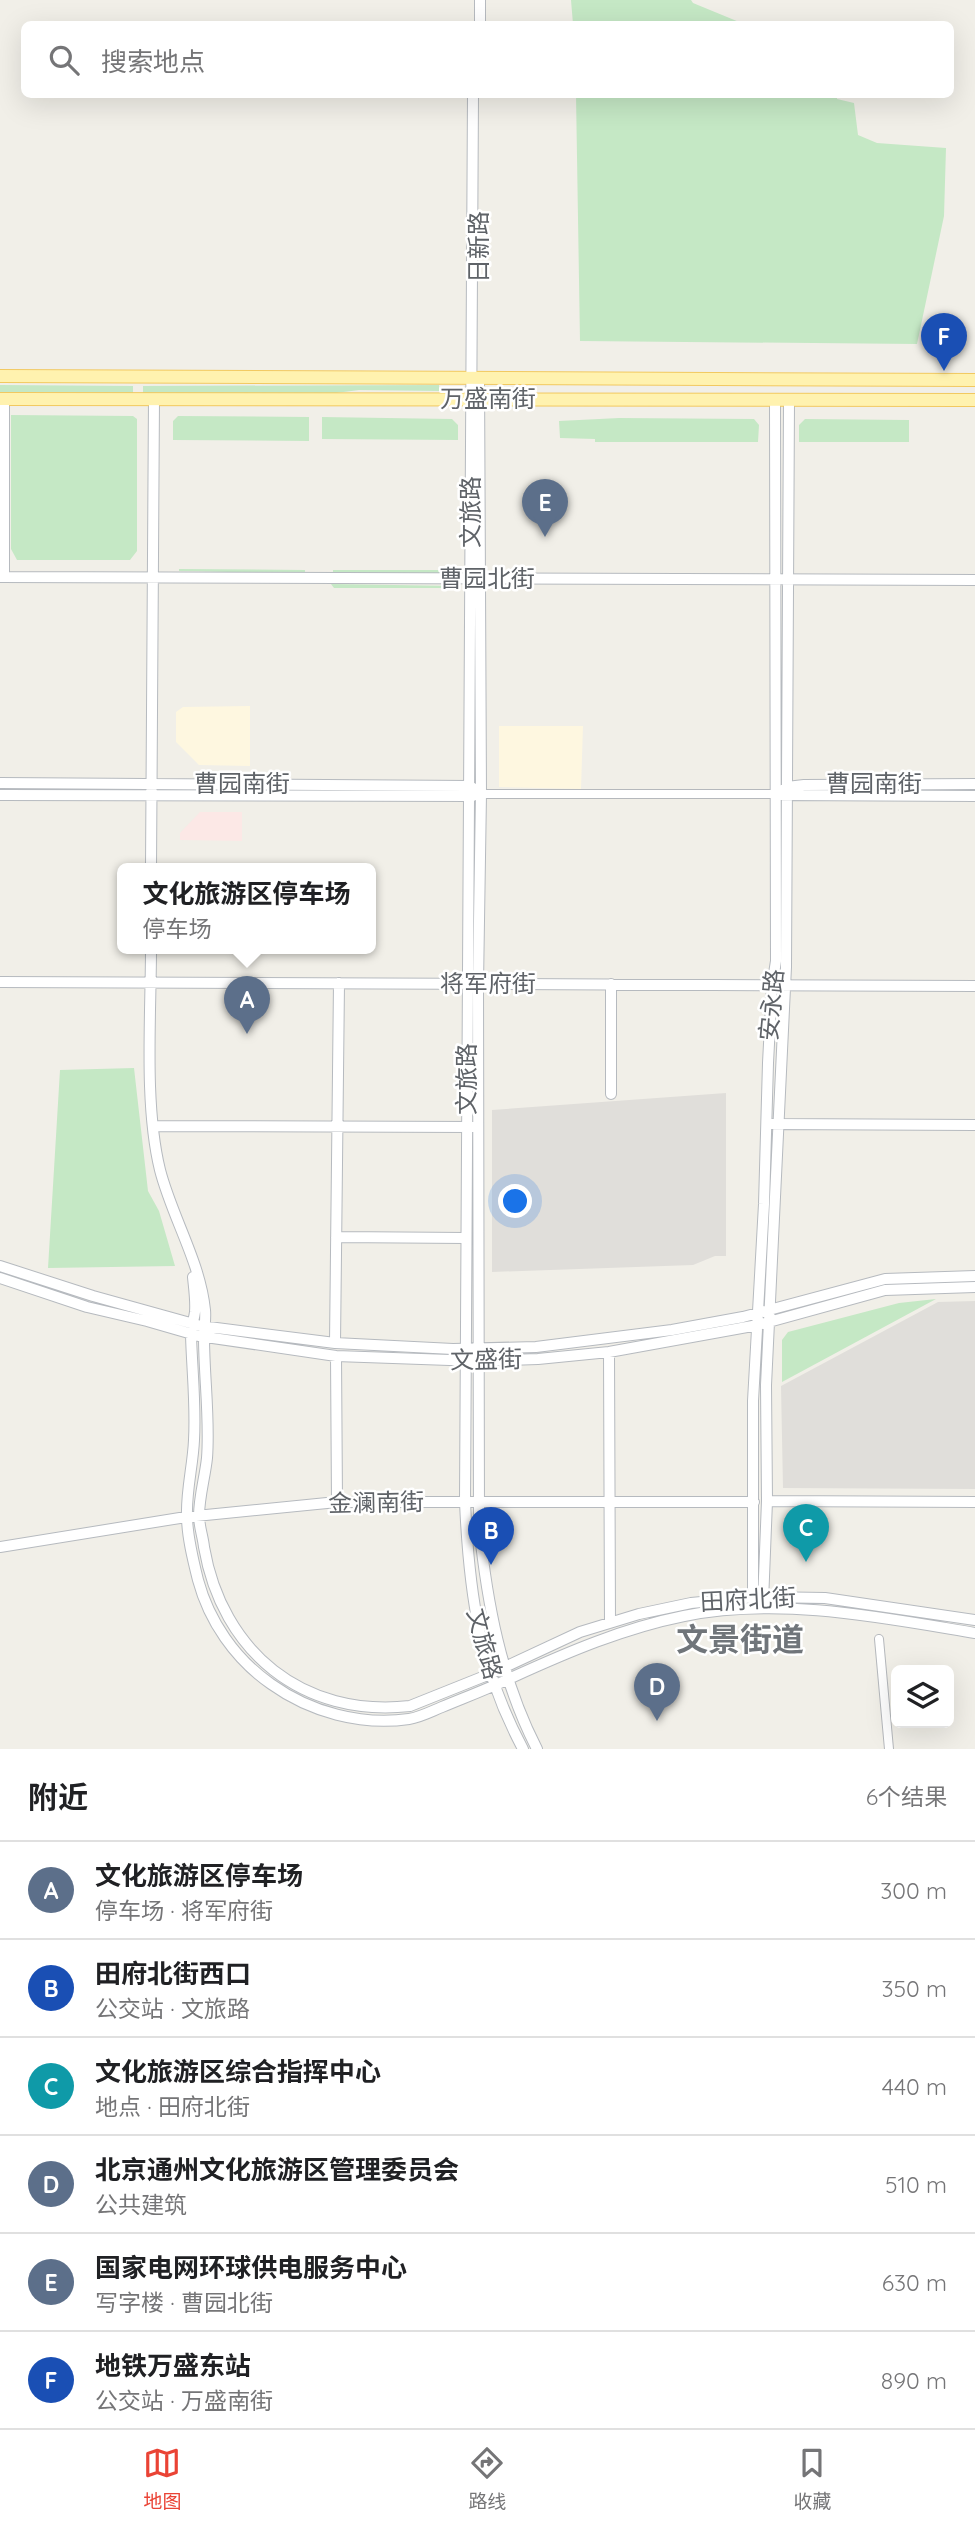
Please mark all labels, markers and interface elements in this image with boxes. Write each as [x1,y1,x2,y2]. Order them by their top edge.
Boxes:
search box [21,21,954,98]
icon: search [45,41,83,79]
text: 搜索地点 [101,45,205,78]
street label: 日新路 [463,211,493,283]
pin: F [921,313,967,371]
street label: 万盛南街 [440,383,536,413]
street label: 文旅路 [455,476,485,548]
pin: E [522,479,568,537]
street label: 曹园北街 [439,563,535,593]
street label: 曹园南街 [194,768,290,798]
street label: 曹园南街 [826,768,922,798]
popup [117,863,376,954]
text: 文化旅游区停车场 [142,877,351,910]
text: 停车场 [142,914,211,943]
street label: 将军府街 [440,968,536,998]
street label: 安永路 [753,968,789,1042]
pin: A [224,976,270,1034]
street label: 文旅路 [451,1043,481,1115]
your location [498,1184,532,1218]
street label: 文盛街 [450,1343,522,1375]
street label: 金澜南街 [328,1486,424,1518]
pin: C [783,1504,829,1562]
pin: B [468,1507,514,1565]
street label: 田府北街 [699,1582,797,1616]
street label: 文旅路 [461,1605,509,1682]
district label: 文景街道 [676,1619,804,1659]
pin: D [634,1663,680,1721]
map controls [891,1665,954,1728]
button: layers [891,1665,954,1728]
text: 附近 [28,1778,88,1816]
text: 6个结果 [866,1782,947,1811]
text: 文化旅游区停车场 [95,1859,303,1892]
text: A [44,1876,58,1905]
text: 300 m [880,1876,947,1905]
text: 停车场 · 将军府街 [95,1896,273,1925]
text: 田府北街西口 [95,1957,251,1990]
text: B [43,1974,59,2003]
text: 350 m [881,1974,947,2003]
text: 公交站 · 文旅路 [95,1994,250,2023]
text: 文化旅游区综合指挥中心 [95,2055,381,2088]
text: C [44,2072,58,2101]
text: 440 m [882,2072,947,2101]
text: 地点 · 田府北街 [95,2092,250,2121]
text: 北京通州文化旅游区管理委员会 [95,2153,459,2186]
text: D [43,2170,59,2199]
text: 510 m [885,2170,947,2199]
text: 公共建筑 [95,2190,187,2219]
text: 国家电网环球供电服务中心 [95,2251,407,2284]
text: E [44,2268,58,2297]
text: 630 m [882,2268,947,2297]
text: 写字楼 · 曹园北街 [95,2288,273,2317]
text: 地铁万盛东站 [95,2349,251,2382]
text: F [45,2366,57,2395]
text: 890 m [881,2366,947,2395]
text: 公交站 · 万盛南街 [95,2386,273,2415]
tab: 地图 [143,2444,182,2513]
tab: 路线 [468,2444,507,2513]
tab: 收藏 [793,2444,832,2513]

